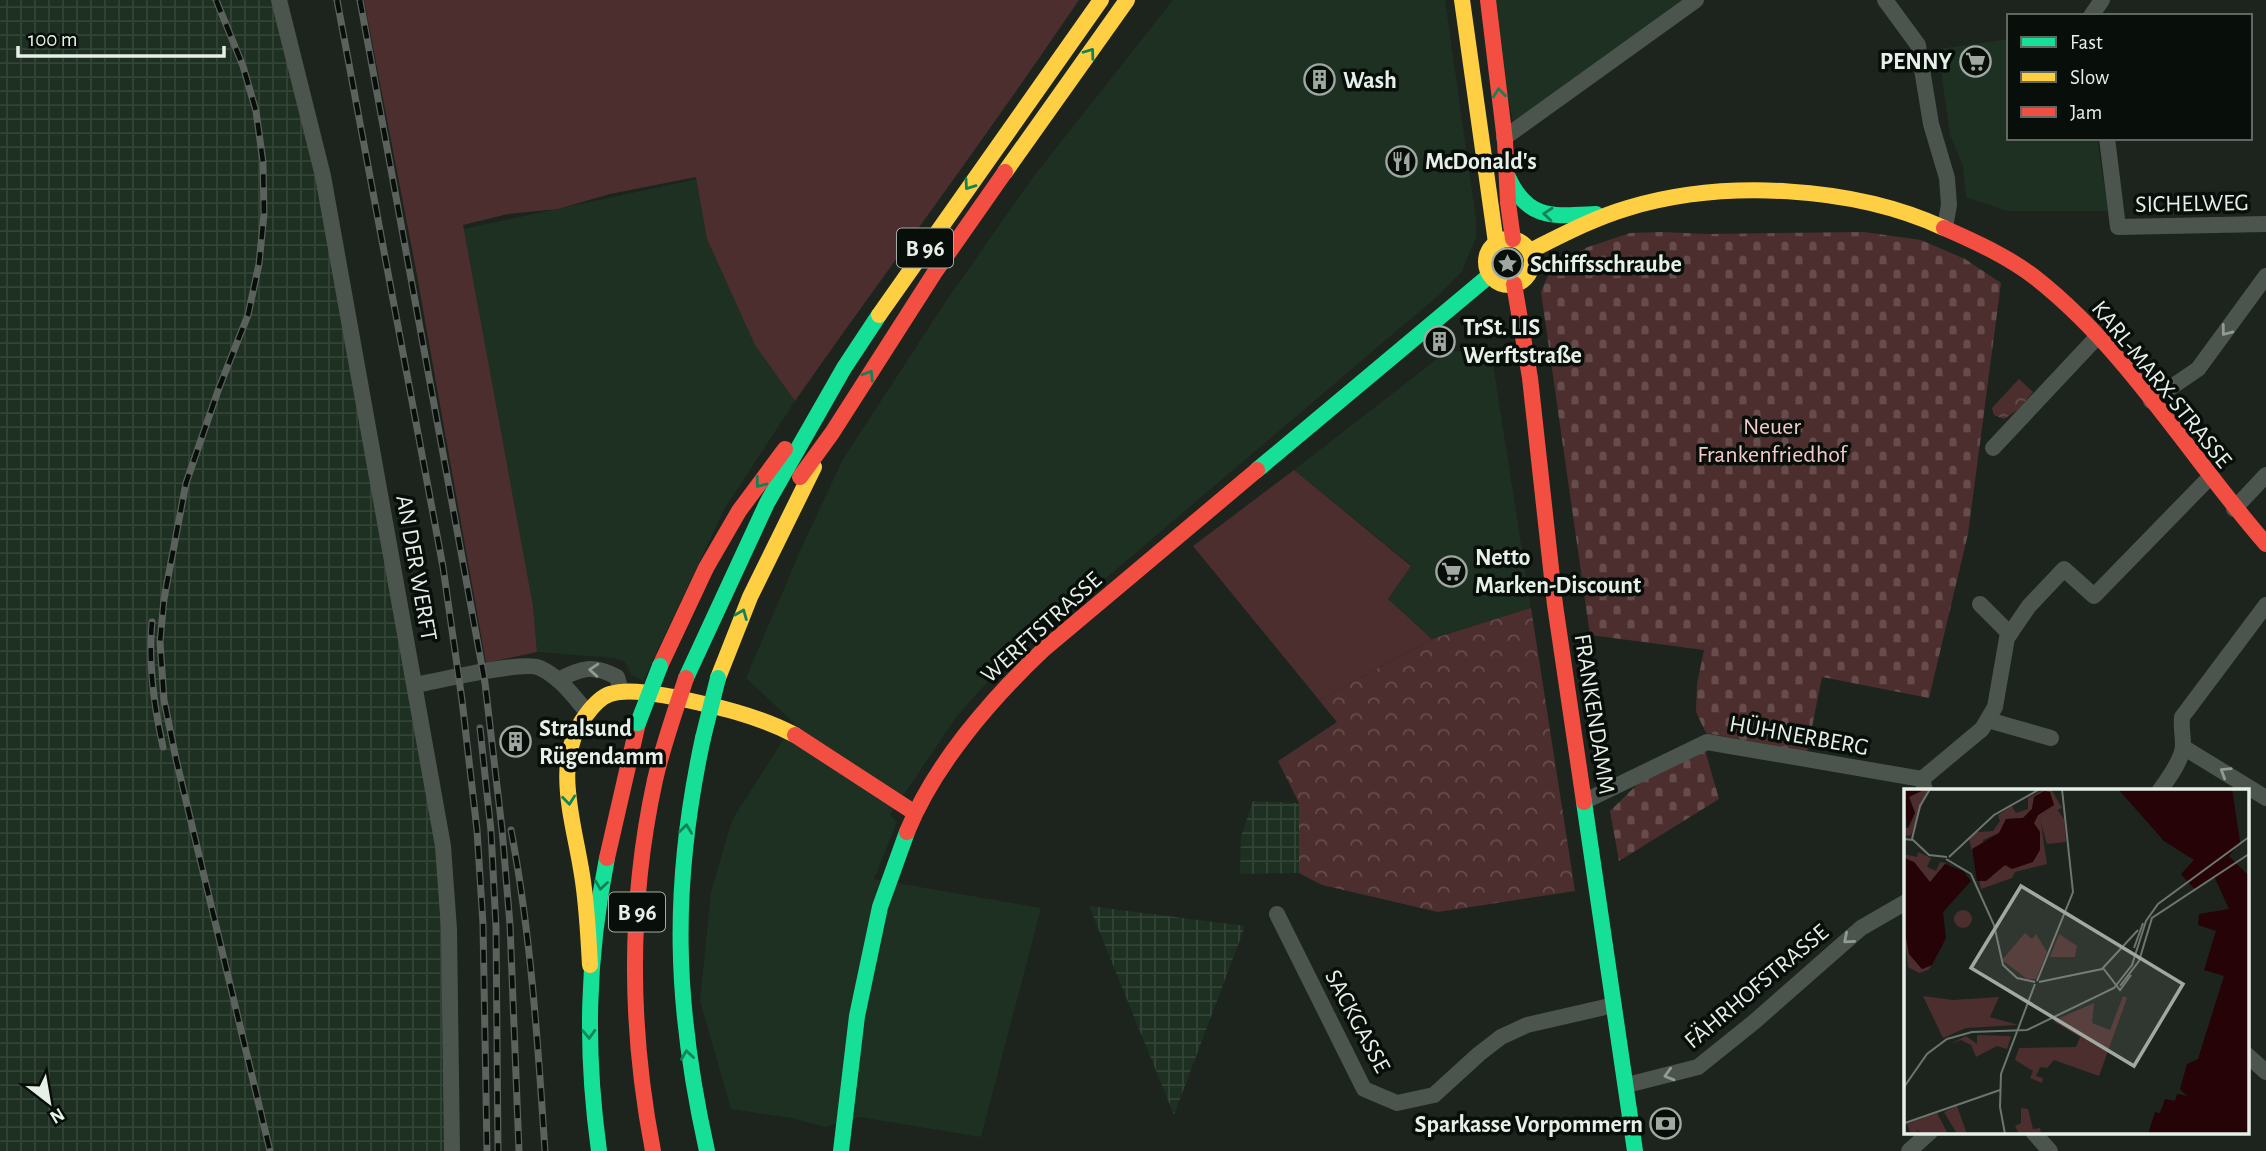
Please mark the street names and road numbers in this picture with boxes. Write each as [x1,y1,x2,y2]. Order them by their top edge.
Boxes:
street label: SICHELWEG [2135,191,2249,217]
road number: B 96 [897,229,953,268]
street label: KARL-MARX-STRASSE [2087,296,2236,473]
street label: AN DER WERFT [391,493,441,643]
street label: WERFTSTRASSE [977,567,1107,688]
street label: FRANKENDAMM [1569,632,1619,796]
street label: HÜHNERBERG [1727,711,1871,760]
road number: B 96 [609,892,665,931]
street label: FÄHRHOFSTRASSE [1680,919,1833,1054]
street label: SACKGASSE [1320,966,1394,1077]

